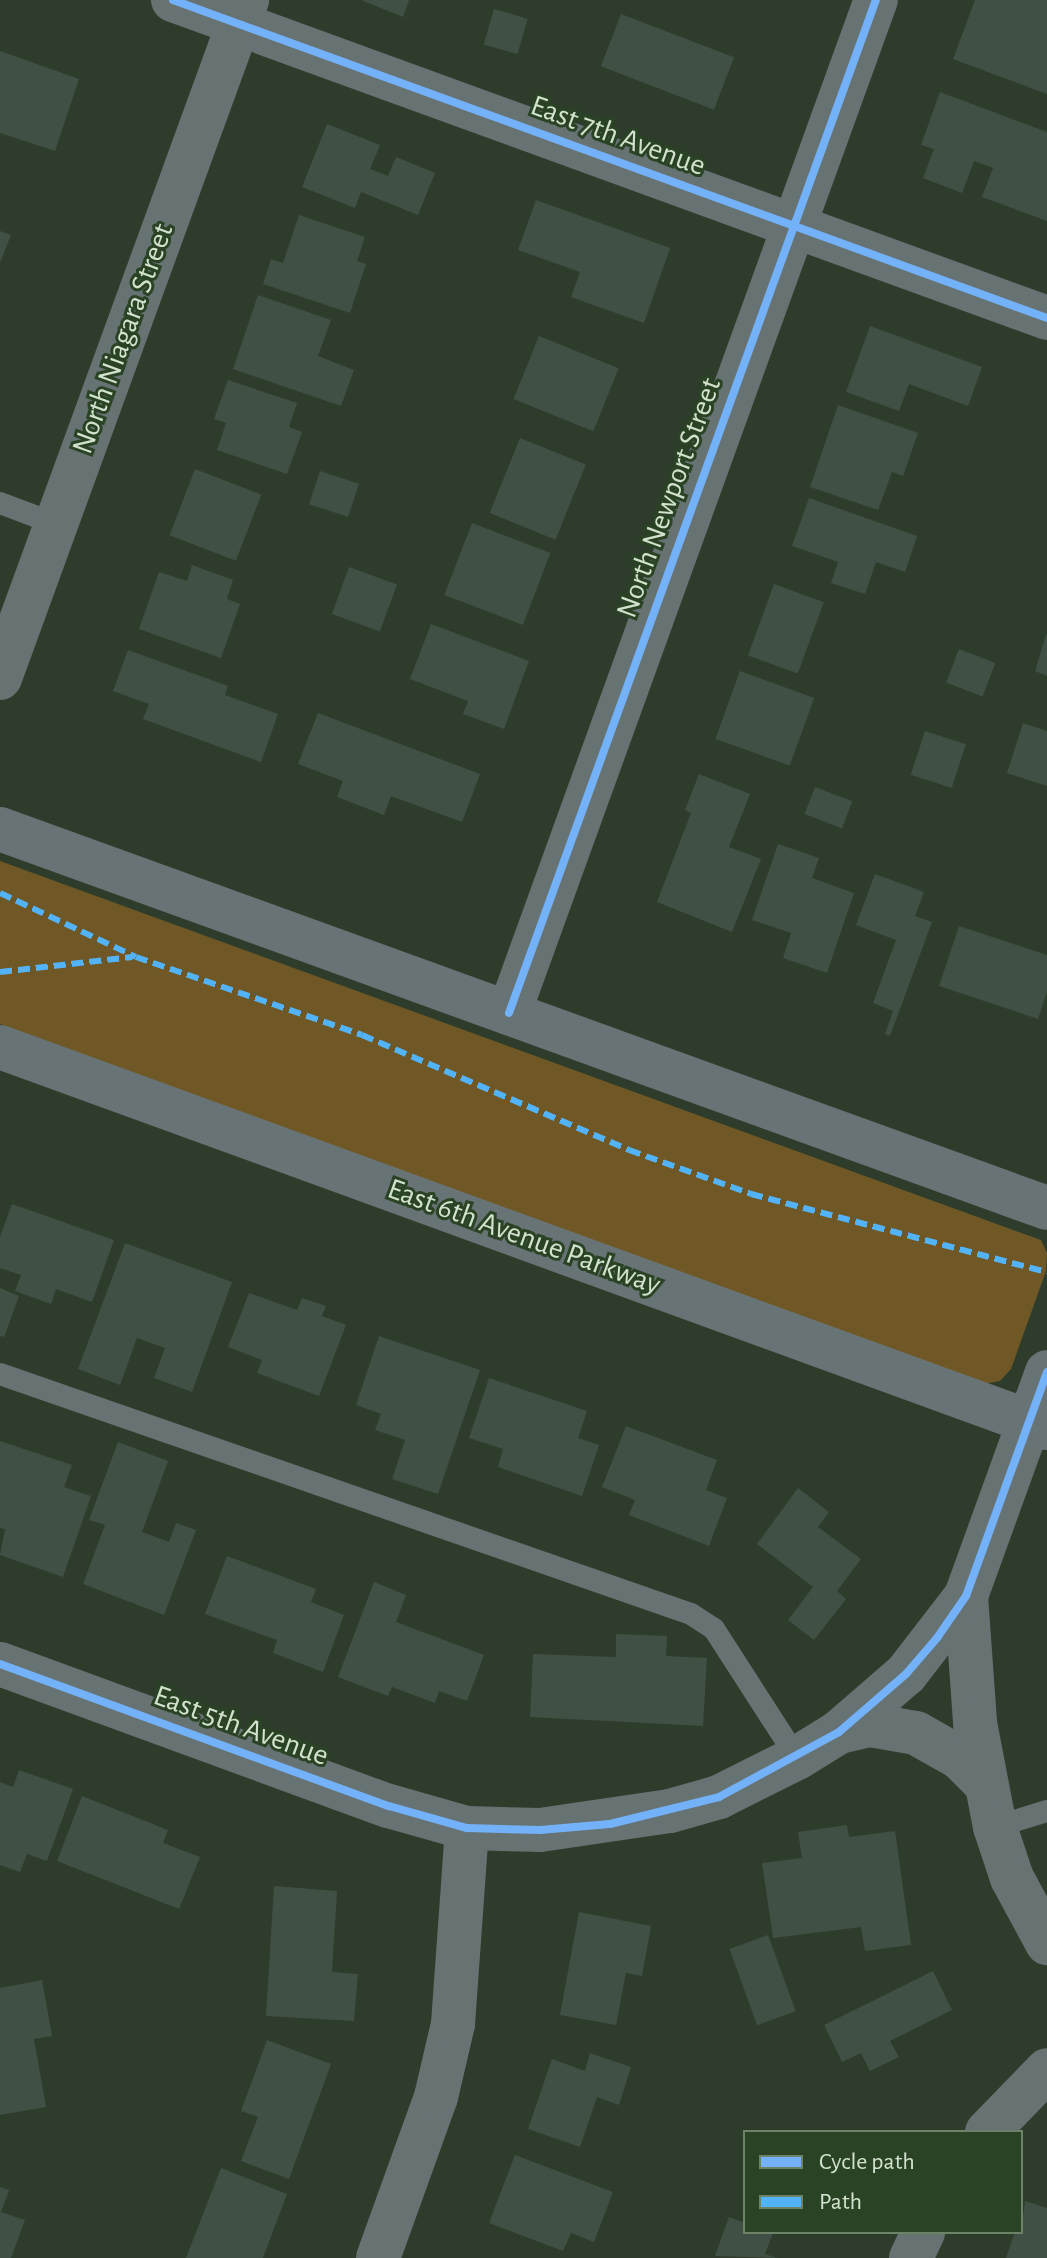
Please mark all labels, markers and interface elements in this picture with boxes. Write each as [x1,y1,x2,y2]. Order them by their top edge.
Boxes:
street label: East 7th Avenue [526,88,710,184]
street label: North Niagara Street [65,219,181,459]
street label: North Newport Street [609,373,729,623]
street label: East 6th Avenue Parkway [383,1171,665,1303]
street label: East 5th Avenue [149,1678,333,1774]
legend [743,2130,1023,2234]
text: Cycle path [819,2150,915,2174]
text: Path [819,2190,862,2214]

